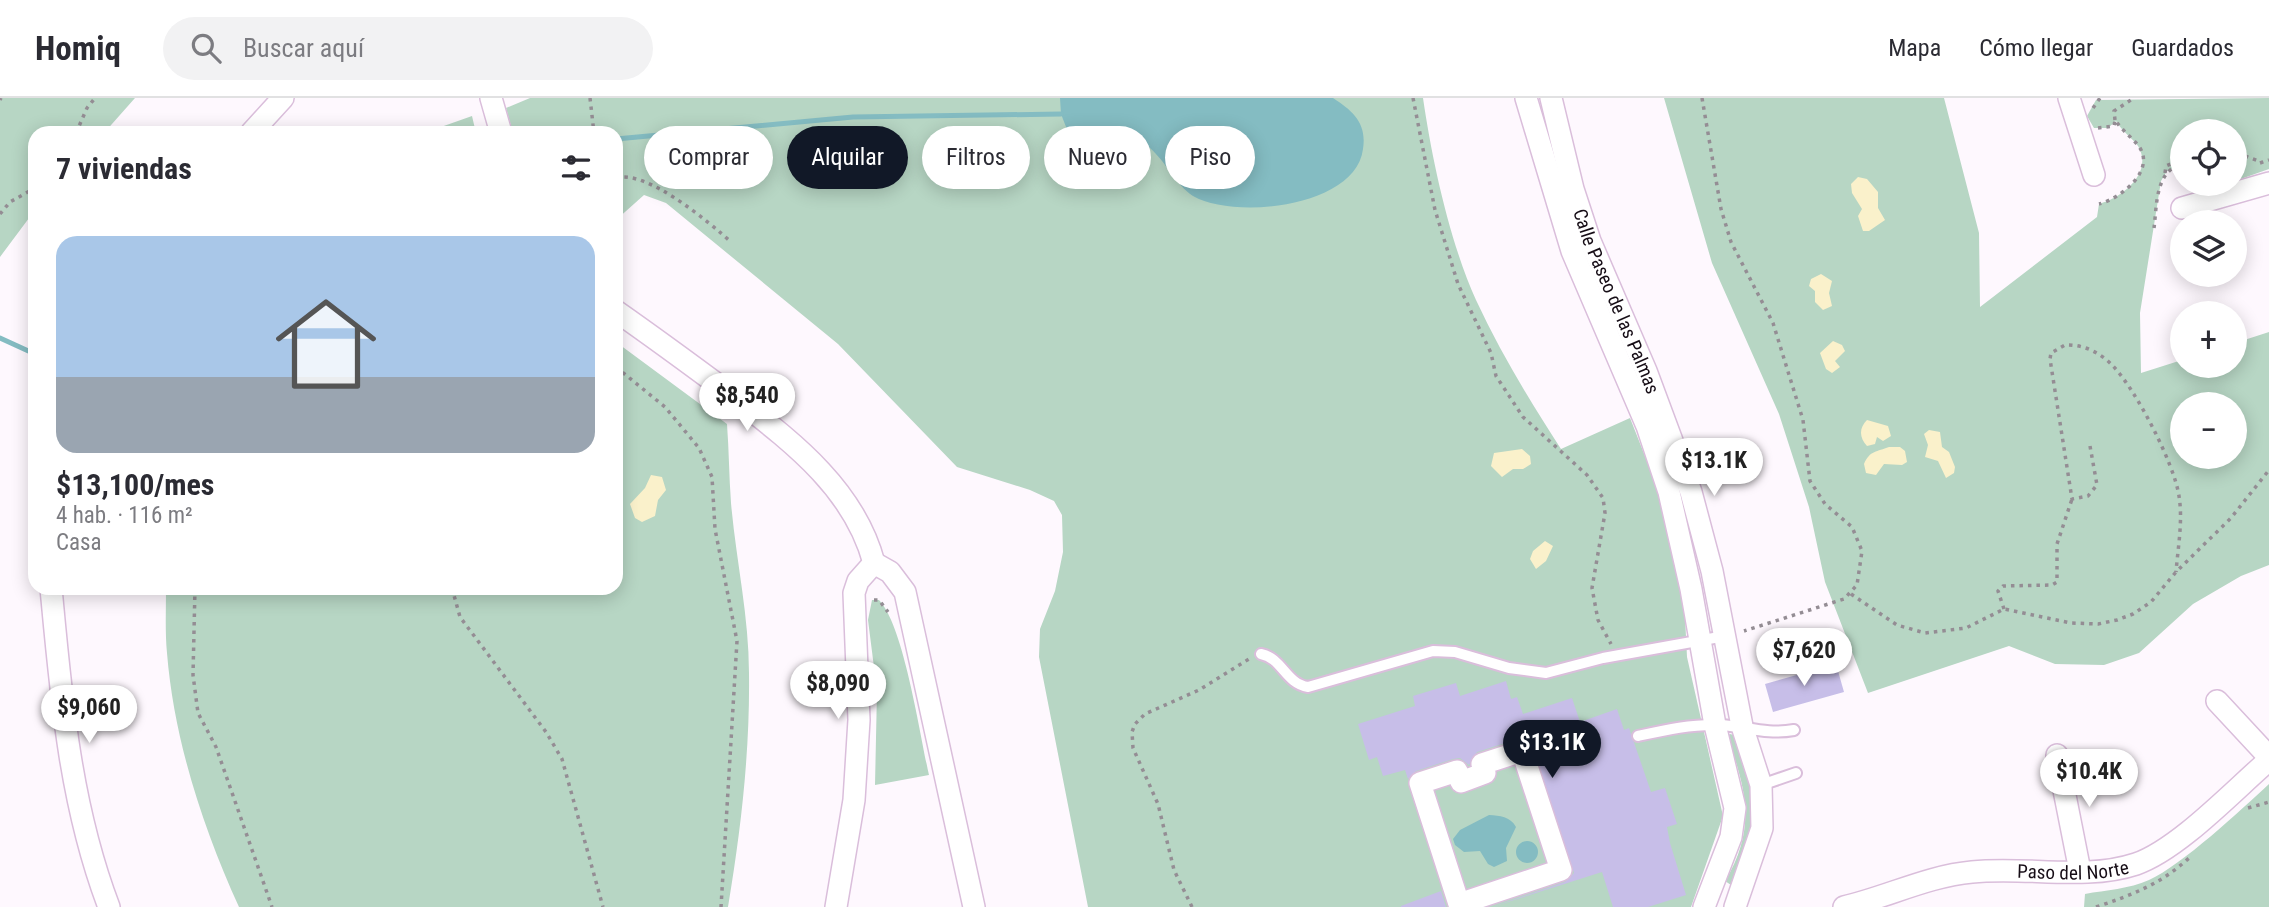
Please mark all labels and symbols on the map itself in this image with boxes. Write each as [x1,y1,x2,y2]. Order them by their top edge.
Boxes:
street label: Calle Paseo de las Palmas [1568,206,1664,397]
pin: $8,540 [690,374,804,433]
pin: $13.1K [1657,438,1771,498]
pin: $7,620 [1747,628,1861,688]
pin: $8,090 [781,662,895,721]
pin: $9,060 [32,686,146,745]
pin: $13.1K [1495,720,1609,780]
pin: $10.4K [2032,750,2146,809]
street label: Paso del Norte [2017,856,2131,884]

